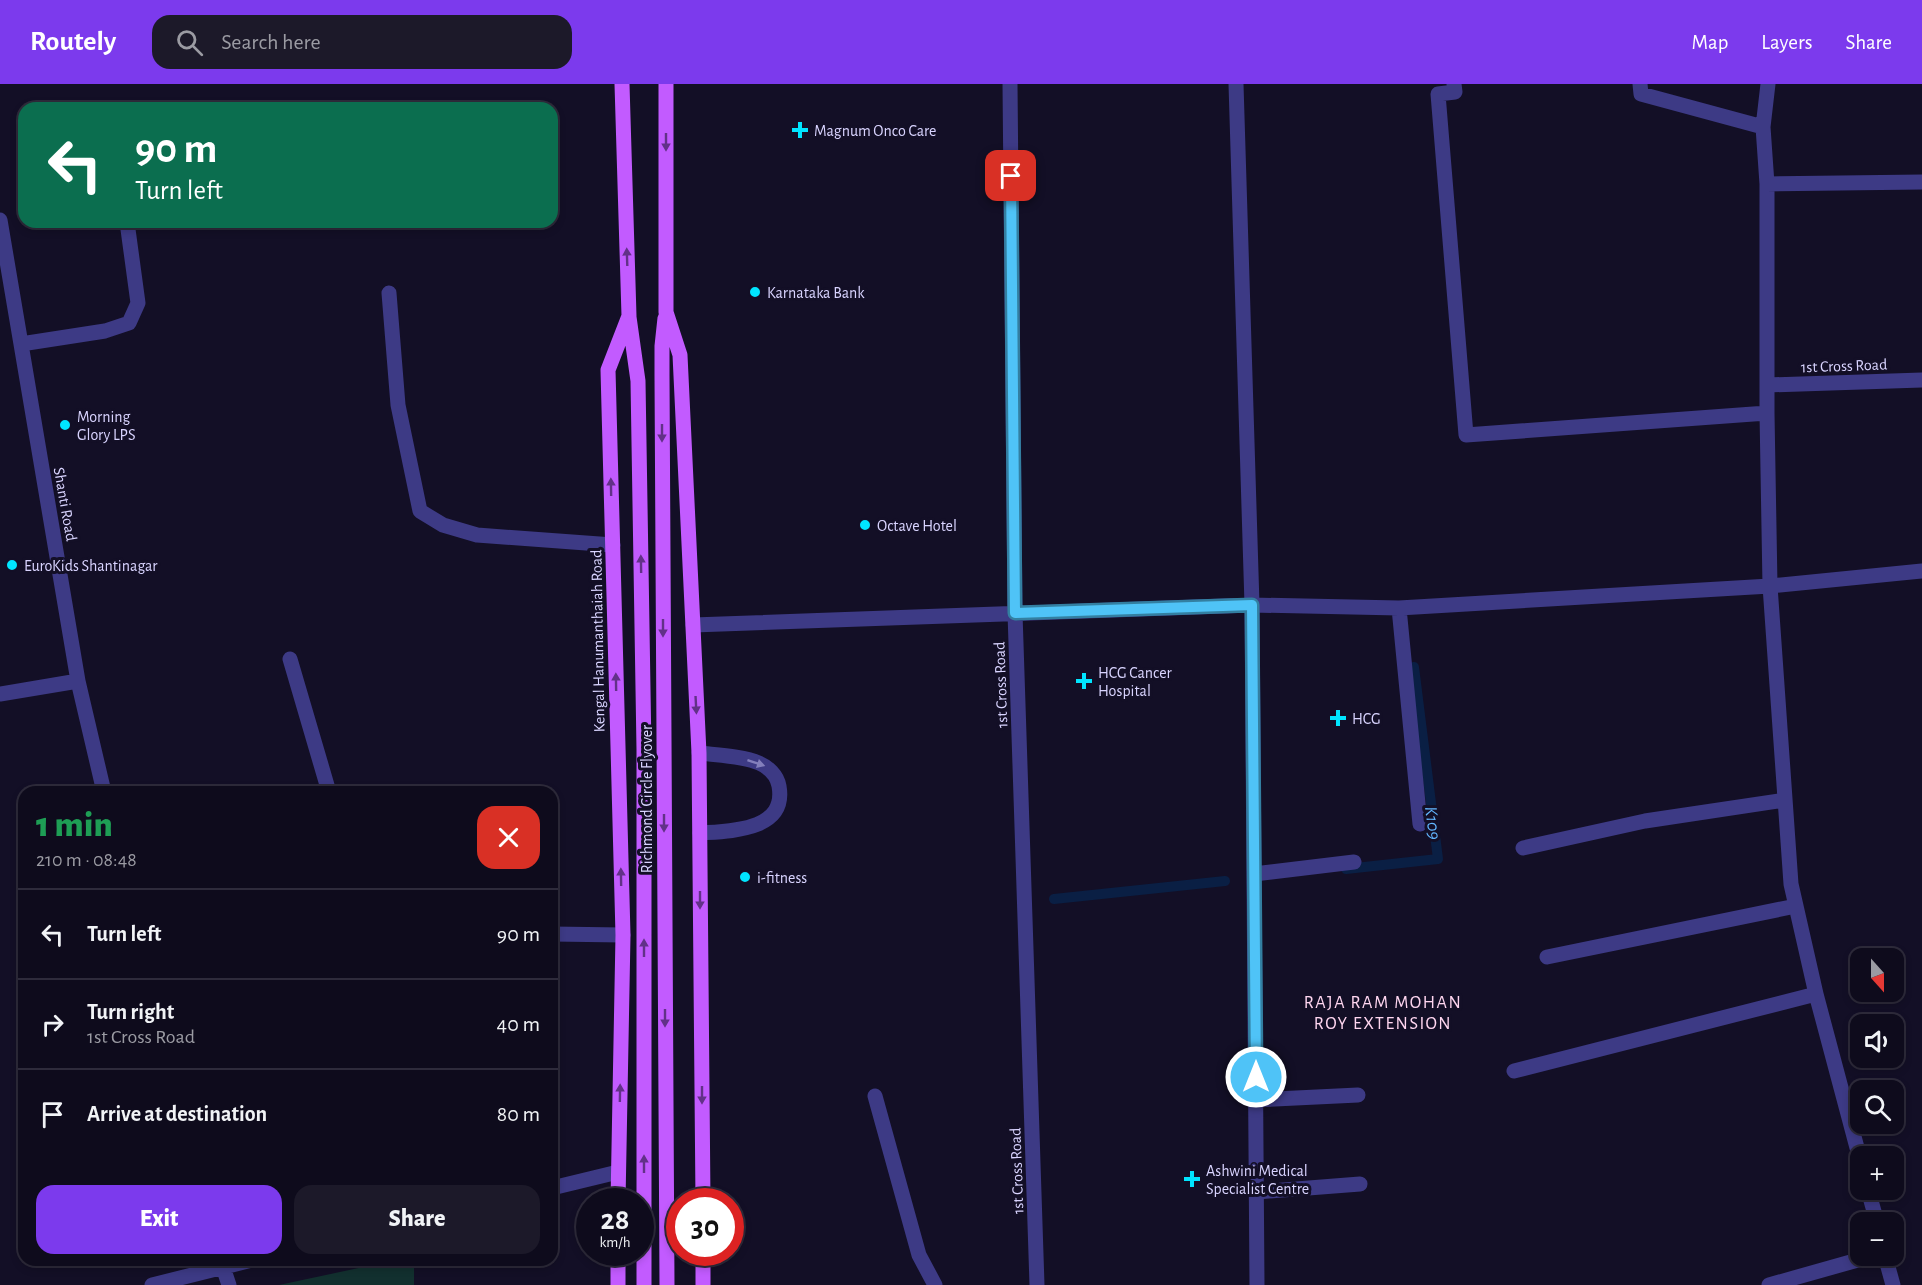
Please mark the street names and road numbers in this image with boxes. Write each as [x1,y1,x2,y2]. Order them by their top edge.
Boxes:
street label: 1st Cross Road [1801,356,1888,376]
street label: Shanti Road [51,466,79,542]
street label: Kengal Hanumanthaiah Road [588,549,608,733]
street label: 1st Cross Road [991,641,1011,728]
street label: Richmond Circle Flyover [639,724,656,873]
street label: 1st Cross Road [1007,1127,1027,1214]

